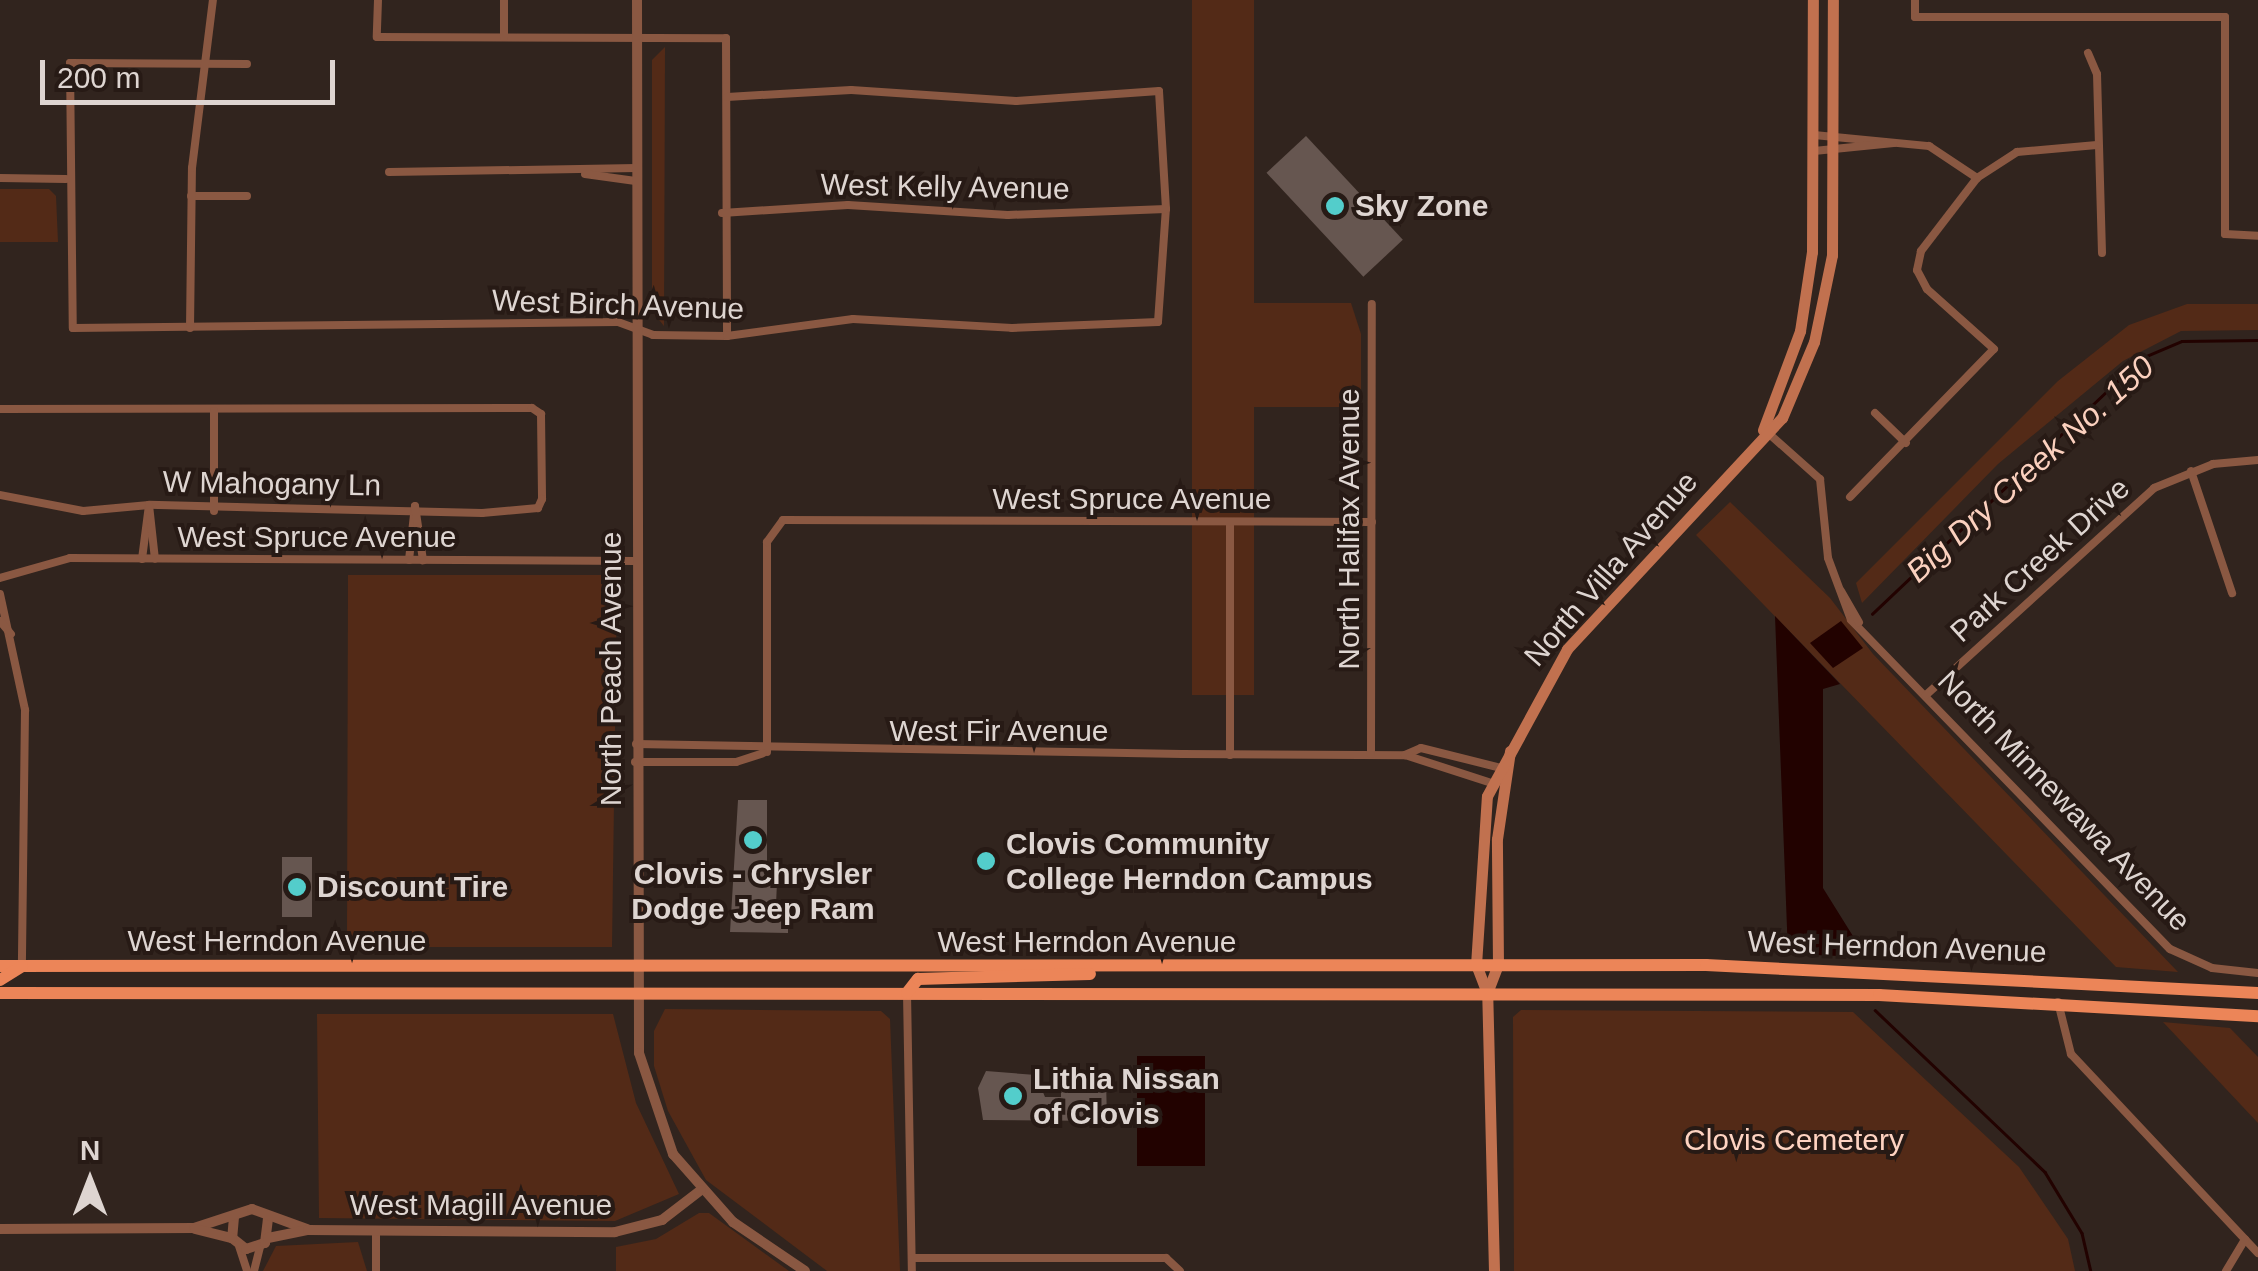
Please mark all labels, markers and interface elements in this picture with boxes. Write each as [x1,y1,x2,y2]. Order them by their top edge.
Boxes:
scale bar [45,40,340,102]
text: 200 m [57,61,140,94]
street label: West Kelly Avenue [819,167,1071,207]
place label: Sky Zone [1355,188,1488,224]
marker: Sky Zone [1324,195,1346,217]
street label: West Birch Avenue [490,283,746,327]
water label: Big Dry Creek No. 150 [1898,348,2162,590]
street label: North Halifax Avenue [1331,388,1367,670]
street label: W Mahogany Ln [162,464,382,504]
street label: North Villa Avenue [1516,464,1706,674]
street label: Park Creek Drive [1943,470,2137,650]
street label: West Spruce Avenue [992,481,1272,517]
street label: West Spruce Avenue [177,519,457,555]
street label: North Peach Avenue [593,531,629,807]
street label: North Minnewawa Avenue [1930,663,2198,939]
street label: West Fir Avenue [889,713,1109,749]
place label: Clovis Community College Herndon Campus [1006,826,1373,896]
marker: Clovis - Chrysler Dodge Jeep Ram [742,829,764,851]
marker: Clovis Community College Herndon Campus [975,850,997,872]
place label: Clovis - Chrysler Dodge Jeep Ram [631,856,875,926]
place label: Discount Tire [317,869,508,905]
marker: Discount Tire [286,876,308,898]
street label: West Herndon Avenue [127,923,427,959]
street label: West Herndon Avenue [937,924,1237,960]
street label: West Herndon Avenue [1746,924,2048,970]
place label: Lithia Nissan of Clovis [1033,1061,1220,1132]
marker: Lithia Nissan of Clovis [1002,1085,1024,1107]
park label: Clovis Cemetery [1684,1122,1904,1158]
north arrow [40,1131,140,1231]
text: N [80,1135,100,1166]
street label: West Magill Avenue [349,1187,613,1223]

